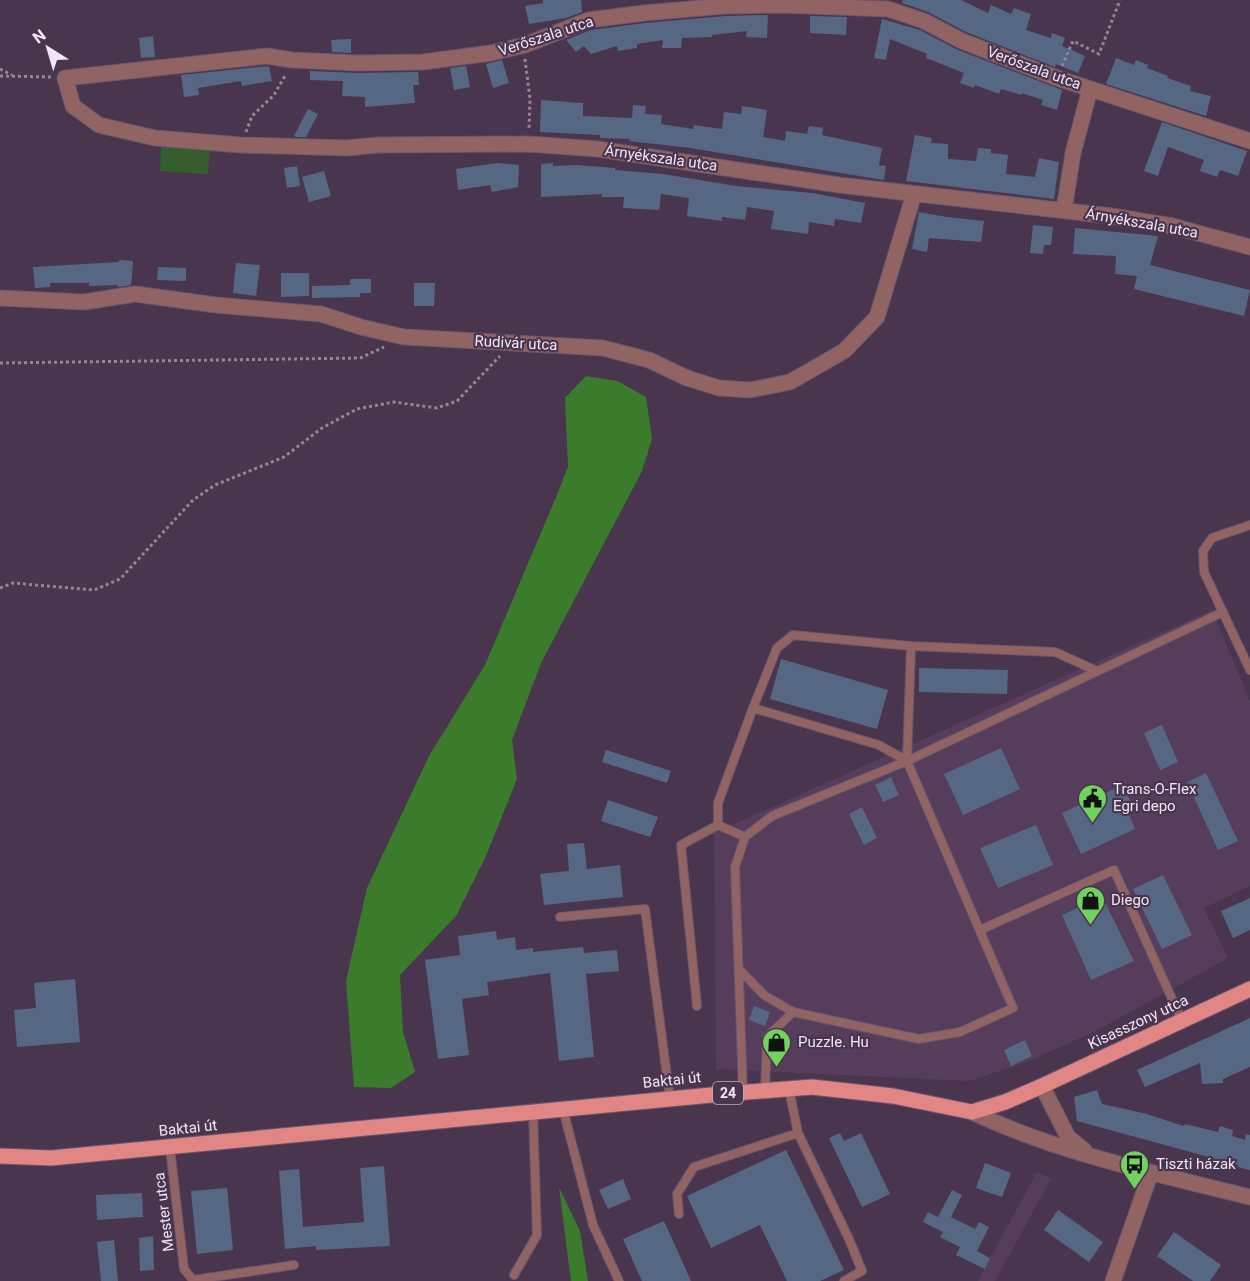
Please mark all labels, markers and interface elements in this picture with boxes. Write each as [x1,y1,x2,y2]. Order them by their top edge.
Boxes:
street label: Verőszala utca [496,12,596,60]
north arrow [18,18,78,78]
text: N [29,25,50,47]
street label: Verőszala utca [985,43,1083,93]
street label: Árnyékszala utca [603,141,719,175]
street label: Árnyékszala utca [1084,204,1200,242]
street label: Rudivár utca [474,332,558,354]
place label: Trans-O-Flex Egri depo [1113,780,1197,815]
public building icon: Trans-O-Flex Egri depo [1076,782,1108,824]
shop icon: Diego [1074,884,1106,926]
place label: Diego [1111,891,1149,909]
street label: Kisasszony utca [1085,991,1191,1053]
shop icon: Puzzle. Hu [761,1026,793,1068]
place label: Puzzle. Hu [798,1033,869,1051]
street label: Baktai út [642,1068,702,1092]
road number: 24 [713,1082,743,1104]
street label: Baktai út [158,1116,218,1140]
bus stop icon: Tiszti házak [1119,1148,1151,1190]
place label: Tiszti házak [1156,1155,1236,1173]
street label: Mester utca [150,1171,178,1253]

